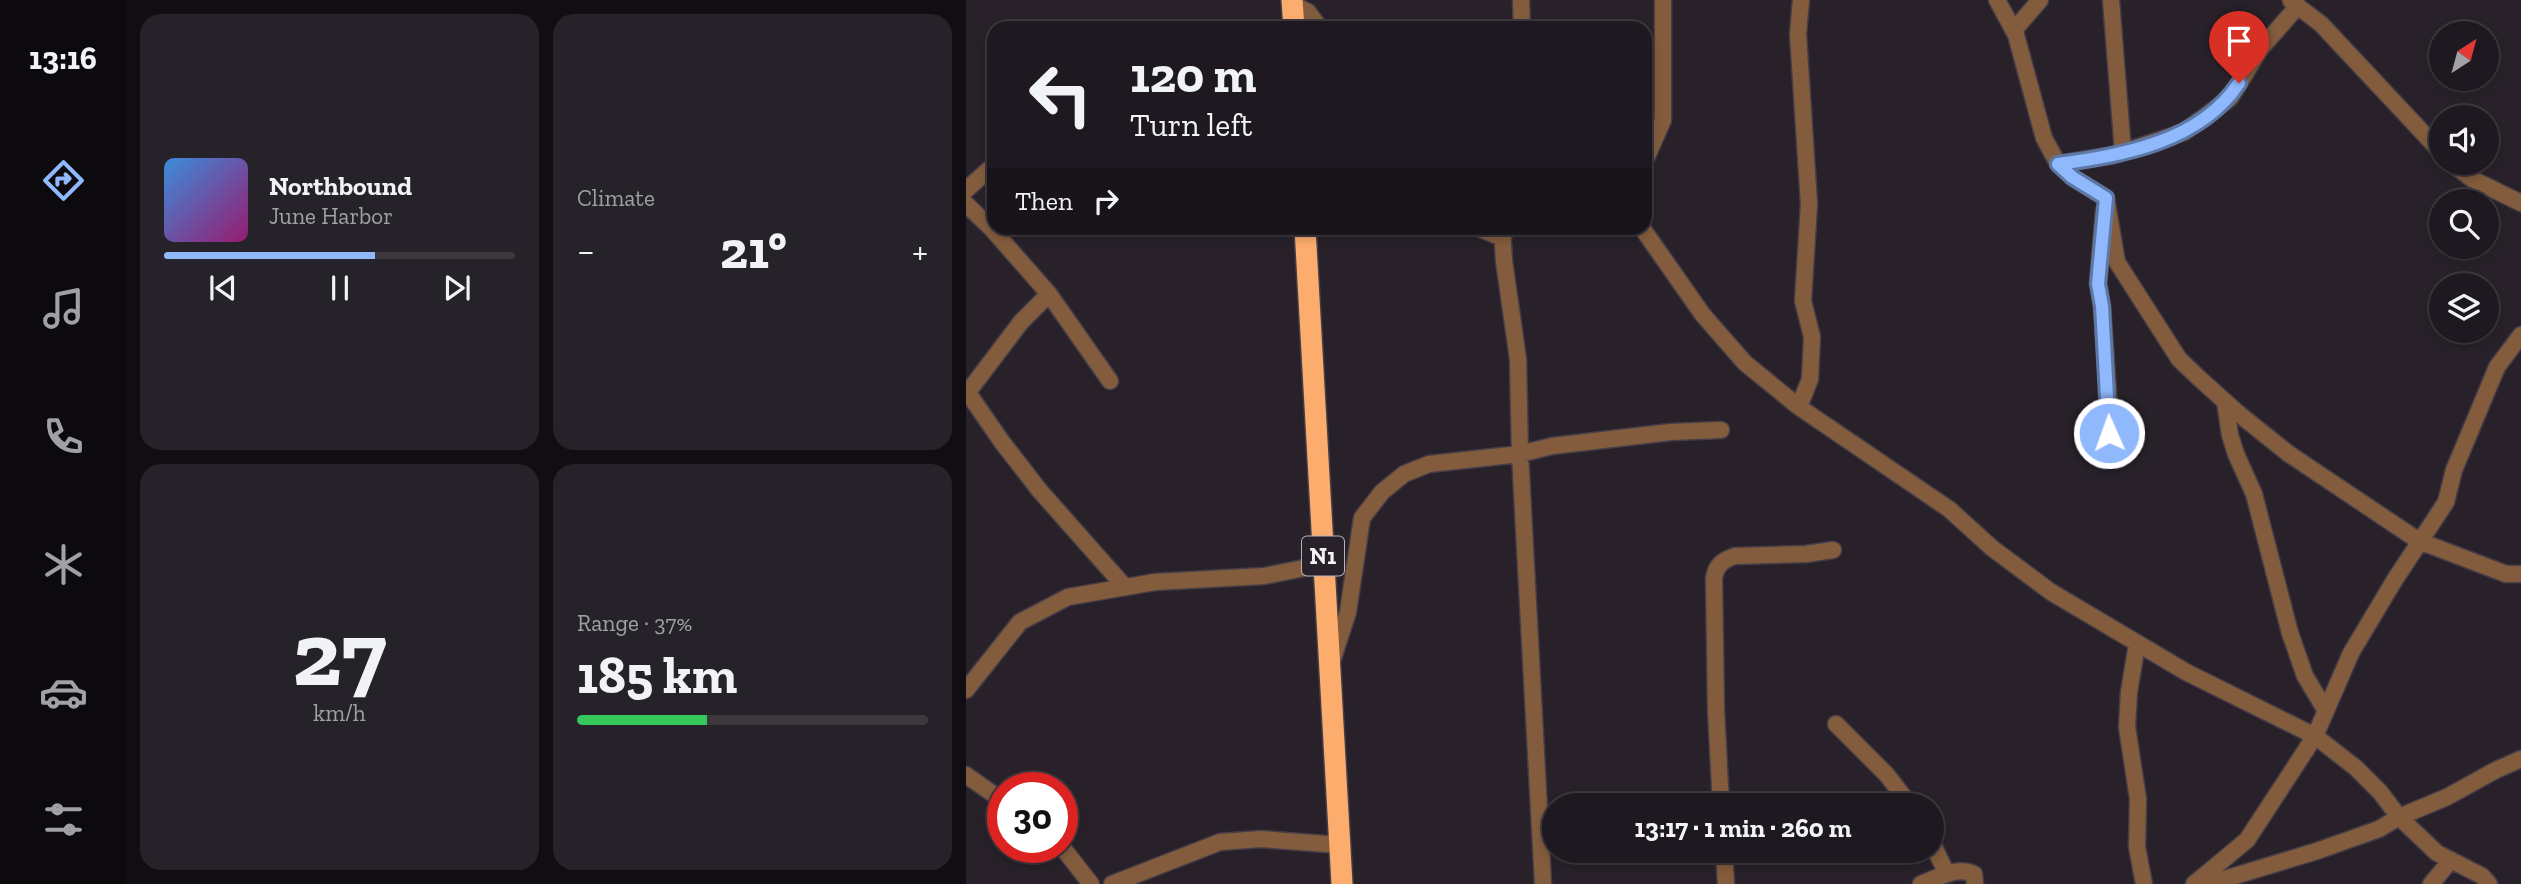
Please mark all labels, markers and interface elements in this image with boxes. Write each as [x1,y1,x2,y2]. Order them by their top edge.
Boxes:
pin [2209,11,2269,83]
north arrow [2429,21,2499,91]
map controls [2429,21,2499,343]
icon: arrive [2220,22,2258,60]
text: 13:16 [29,39,97,77]
text: 120 m [1130,46,1256,105]
icon: left [1015,49,1106,140]
button: sound [2429,105,2499,175]
text: Turn left [1130,106,1252,144]
icon: directions [39,156,88,205]
text: Northbound [269,170,412,202]
icon: right [1087,182,1125,220]
text: Climate [577,184,655,212]
text: Then [1015,185,1073,217]
button: search [2429,189,2499,259]
text: June Harbor [269,202,393,230]
text: 21° [720,219,787,281]
text: − [577,228,595,274]
text: + [912,228,928,274]
icon: previous [204,269,242,307]
icon: pause [321,269,359,307]
icon: next [438,269,476,307]
button: layers [2429,273,2499,343]
icon: music [39,284,88,333]
position arrow [2072,396,2146,470]
icon: phone [39,412,88,461]
road number: N1 [1302,536,1344,576]
icon: climate [39,540,88,589]
text: 27 [293,599,386,708]
text: Range · 37% [577,609,692,637]
text: 185 km [577,644,737,706]
icon: car [39,668,88,717]
text: km/h [313,699,366,727]
speed limit sign: 30 [987,772,1078,863]
icon: filters [39,795,88,844]
text: 13:17 · 1 min · 260 m [1635,812,1851,844]

